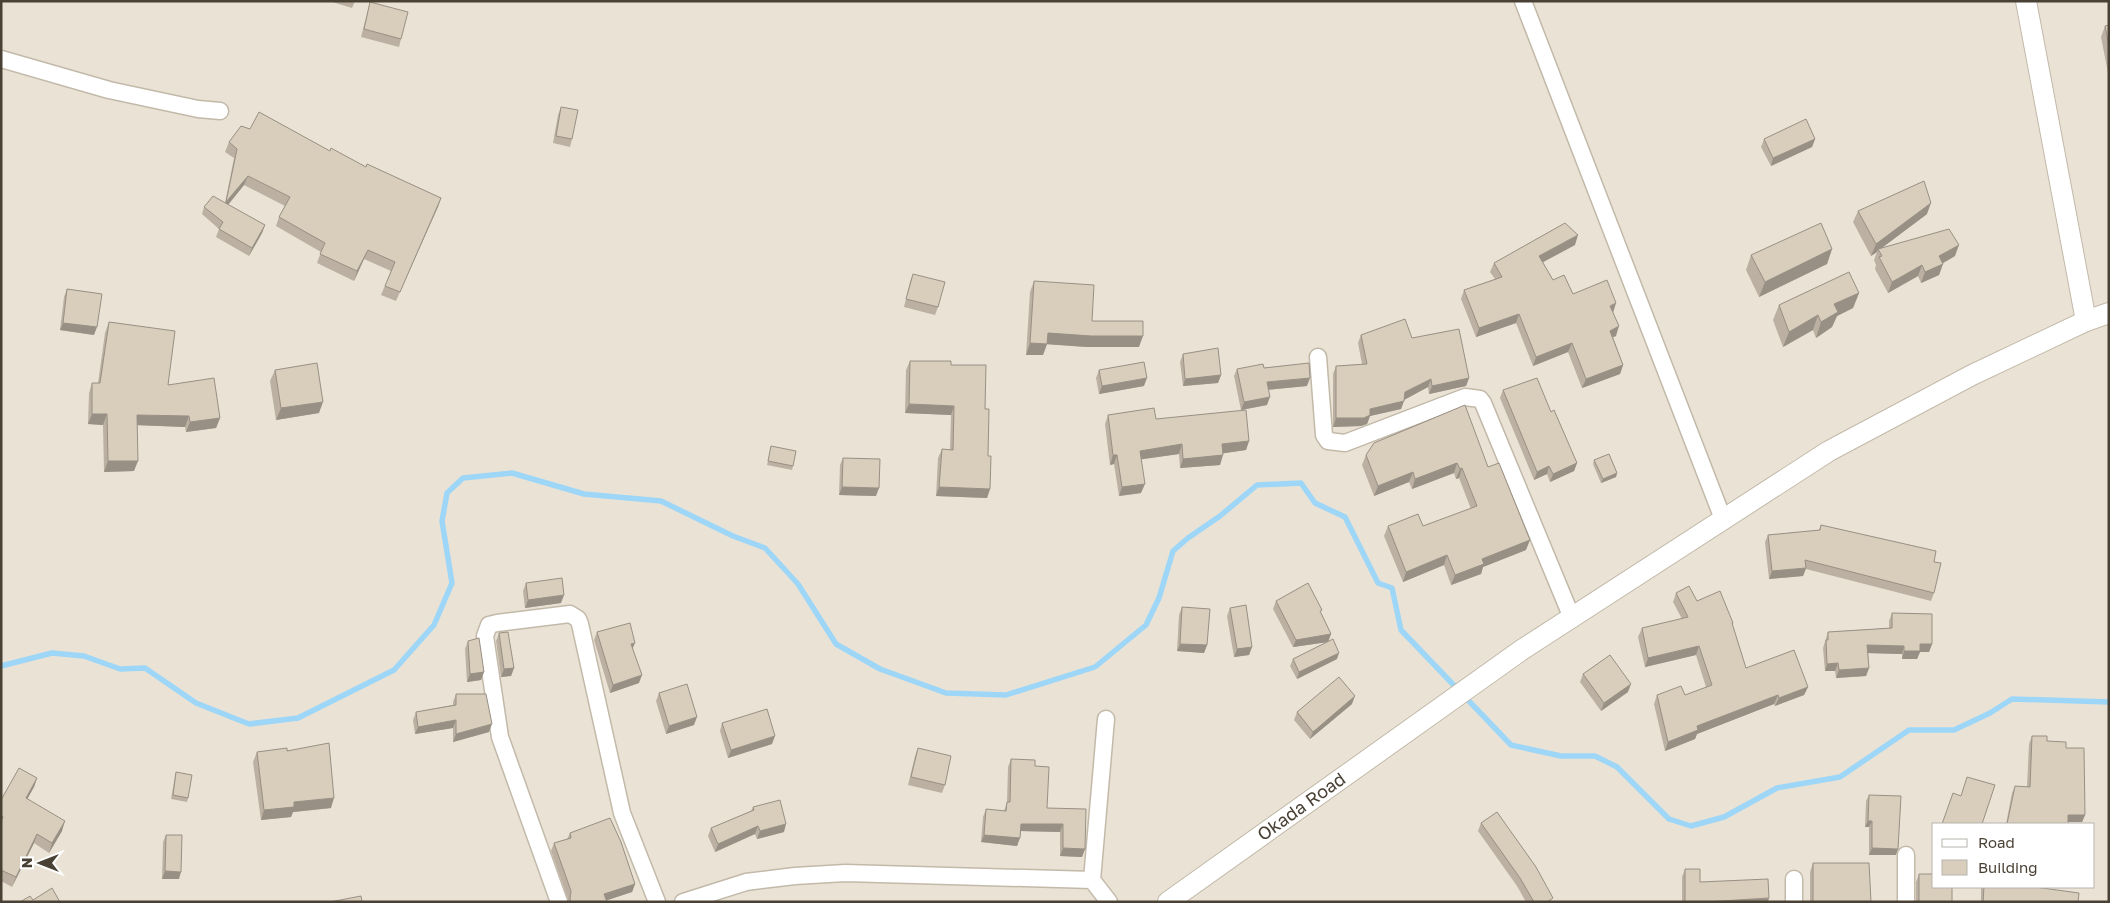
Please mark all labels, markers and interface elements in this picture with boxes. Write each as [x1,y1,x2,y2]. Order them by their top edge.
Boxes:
street label: Okada Road [1252,767,1349,845]
legend [1932,823,2095,888]
text: Road [1978,833,2015,851]
north arrow [15,838,65,888]
text: N [18,858,35,868]
text: Building [1978,858,2038,876]

